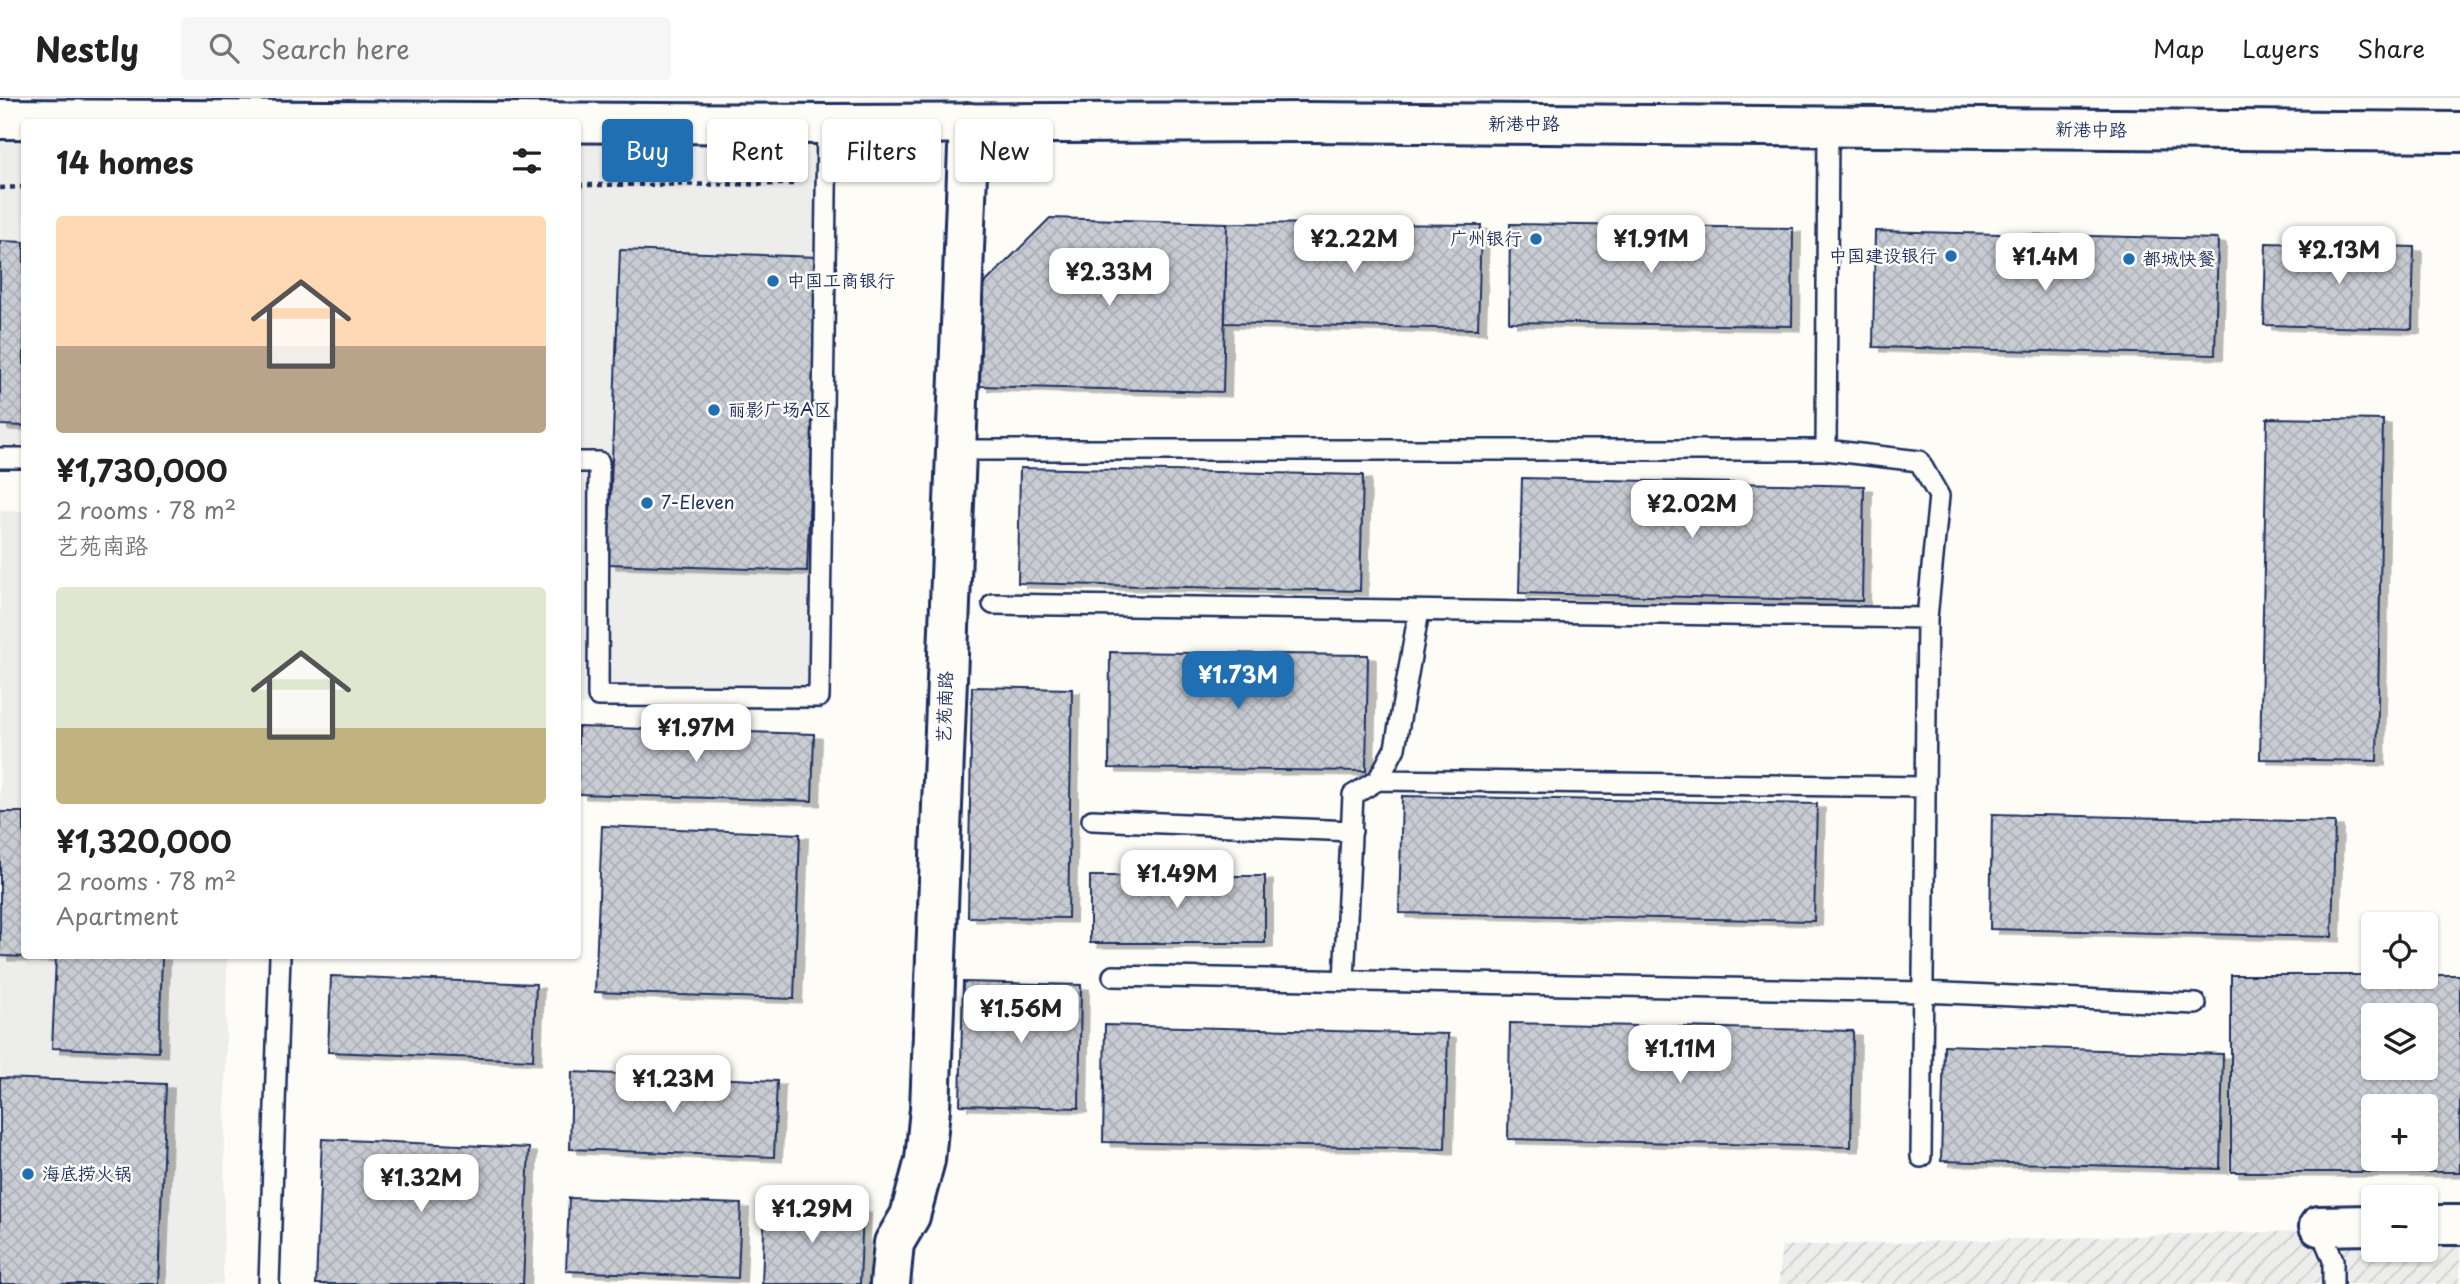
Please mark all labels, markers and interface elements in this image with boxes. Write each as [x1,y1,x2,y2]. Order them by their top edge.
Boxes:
search box [181,17,671,80]
text: Nestly [35,23,139,73]
icon: search [205,29,243,67]
text: Search here [261,29,410,68]
text: Map [2153,30,2204,66]
text: Layers [2242,30,2319,66]
text: Share [2357,30,2425,66]
street label: 新港中路 [1488,109,1560,136]
street label: 新港中路 [2055,114,2127,143]
chip: Buy [602,119,693,182]
chip: Rent [707,119,808,182]
chip: Filters [822,119,941,182]
chip: New [955,119,1053,182]
text: 14 homes [56,139,194,184]
icon: filters [508,142,546,180]
pin: ¥2.22M [1297,216,1411,275]
pin: ¥1.91M [1594,216,1708,275]
text: ¥2.22M [1310,220,1398,255]
text: ¥1.91M [1613,220,1689,255]
place label: 广州银行 [1450,224,1522,251]
pin: ¥2.13M [2282,226,2396,286]
marker: 广州银行 [1528,231,1544,247]
text: ¥2.13M [2298,231,2380,266]
pin: ¥1.4M [1996,234,2094,293]
text: ¥1.4M [2012,238,2078,273]
place label: 中国建设银行 [1829,241,1937,268]
place label: 都城快餐 [2142,244,2215,271]
pin: ¥2.33M [1052,248,1166,308]
marker: 中国建设银行 [1943,248,1959,264]
marker: 都城快餐 [2121,251,2137,267]
text: ¥2.33M [1065,253,1153,288]
icon: home [238,261,364,387]
place label: 中国工商银行 [787,266,895,293]
marker: 中国工商银行 [765,273,781,289]
place label: 丽影广场A区 [728,395,832,422]
marker: 丽影广场A区 [706,402,722,418]
text: ¥1,730,000 [56,447,228,492]
pin: ¥2.02M [1635,480,1749,540]
text: ¥2.02M [1647,485,1737,520]
place label: 7-Eleven [661,488,735,515]
text: 2 rooms · 78 m² [56,492,236,527]
marker: 7-Eleven [639,495,655,511]
text: 艺苑南路 [56,527,148,562]
icon: home [238,632,364,758]
pin: ¥1.73M [1181,652,1295,711]
text: ¥1.73M [1198,656,1278,691]
street label: 艺苑南路 [929,670,958,743]
pin: ¥1.97M [639,704,753,764]
text: ¥1.97M [657,709,735,744]
text: ¥1,320,000 [56,818,232,863]
pin: ¥1.49M [1120,850,1234,910]
text: ¥1.49M [1137,855,1217,890]
text: 2 rooms · 78 m² [56,863,236,898]
text: Apartment [56,898,179,933]
map controls [2361,912,2438,1262]
button: locate [2361,912,2438,989]
pin: ¥1.56M [964,986,1078,1045]
text: ¥1.56M [980,990,1062,1025]
button: layers [2361,1003,2438,1080]
pin: ¥1.11M [1623,1026,1737,1085]
text: ¥1.11M [1644,1030,1716,1065]
pin: ¥1.23M [616,1056,730,1115]
text: ¥1.23M [632,1060,714,1095]
button: + [2361,1094,2438,1171]
pin: ¥1.32M [364,1154,478,1214]
place label: 海底捞火锅 [42,1159,132,1186]
text: ¥1.32M [380,1159,462,1194]
marker: 海底捞火锅 [20,1166,36,1182]
button: − [2361,1185,2438,1262]
pin: ¥1.29M [755,1186,869,1245]
text: ¥1.29M [771,1190,853,1225]

